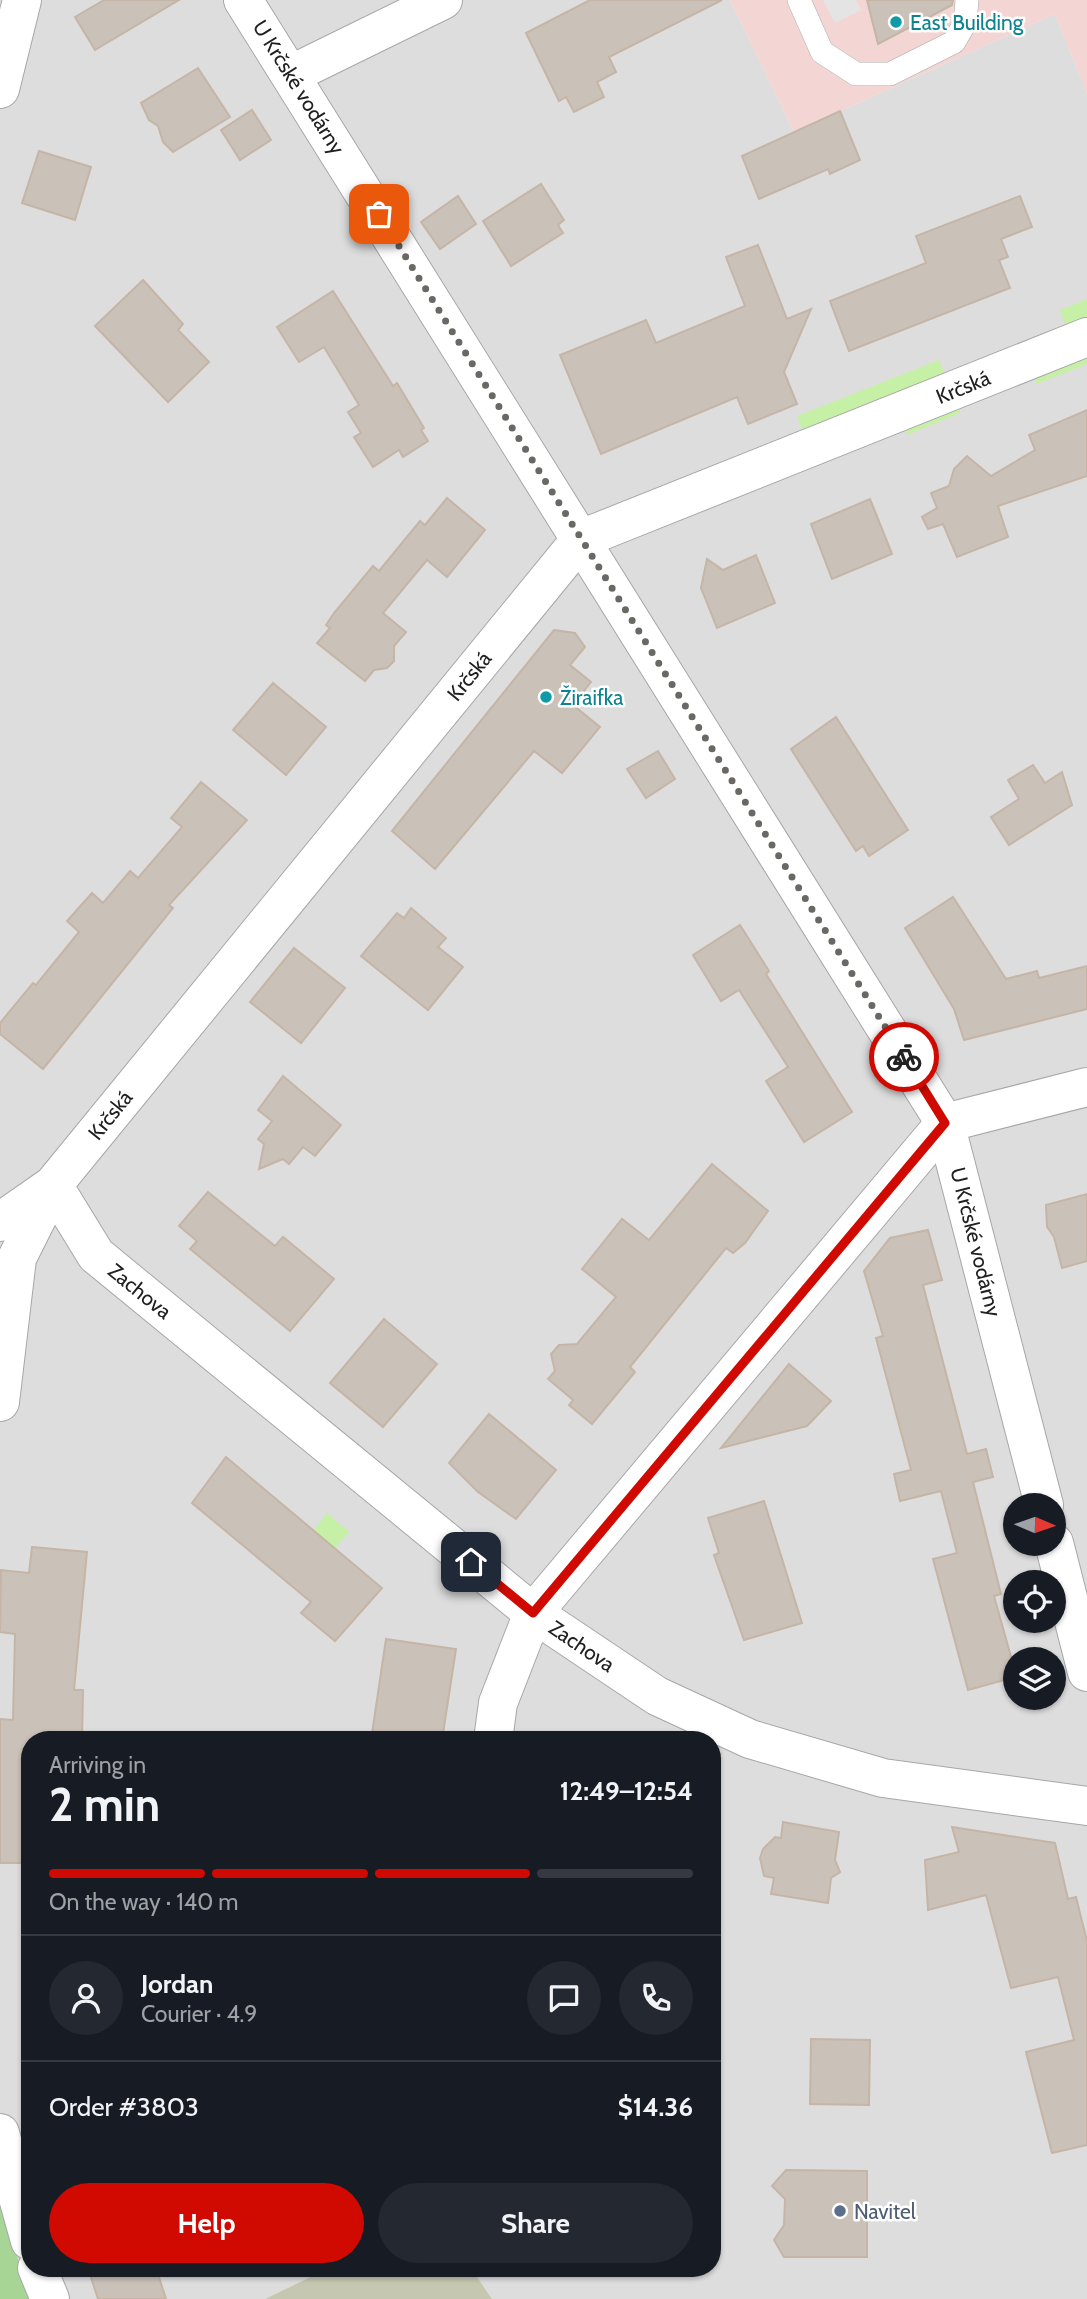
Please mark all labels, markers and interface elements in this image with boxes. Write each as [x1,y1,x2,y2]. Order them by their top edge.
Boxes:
place label: East Building [910,10,1024,35]
marker: East Building [888,14,904,30]
street label: U Krčské vodárny [248,15,350,159]
pin [349,184,409,244]
icon: bag [360,195,398,233]
street label: Krčská [932,365,994,409]
street label: Krčská [442,646,496,706]
place label: Žiraifka [560,684,623,710]
marker: Žiraifka [538,689,554,705]
courier [869,1022,939,1092]
icon: bike [885,1038,923,1076]
street label: Krčská [83,1085,137,1145]
street label: U Krčské vodárny [945,1165,1007,1320]
street label: Zachova [103,1258,177,1324]
north arrow [1003,1493,1066,1556]
map controls [1003,1493,1066,1710]
pin [441,1532,501,1592]
icon: home [452,1543,490,1581]
button: locate [1003,1570,1066,1633]
street label: Zachova [544,1615,620,1677]
button: layers [1003,1647,1066,1710]
text: Arriving in [49,1751,146,1779]
text: 12:49–12:54 [560,1775,693,1807]
text: 2 min [49,1777,160,1833]
text: On the way · 140 m [49,1888,239,1916]
button: person [49,1961,123,2035]
button: chat [527,1961,601,2035]
button: phone [619,1961,693,2035]
text: Jordan [141,1968,213,2000]
text: Courier · 4.9 [141,2000,257,2028]
text: Order #3803 [49,2091,199,2123]
text: $14.36 [618,2091,693,2123]
button: Help [49,2183,364,2263]
button: Share [378,2183,693,2263]
place label: Navitel [854,2199,916,2224]
marker: Navitel [832,2203,848,2219]

